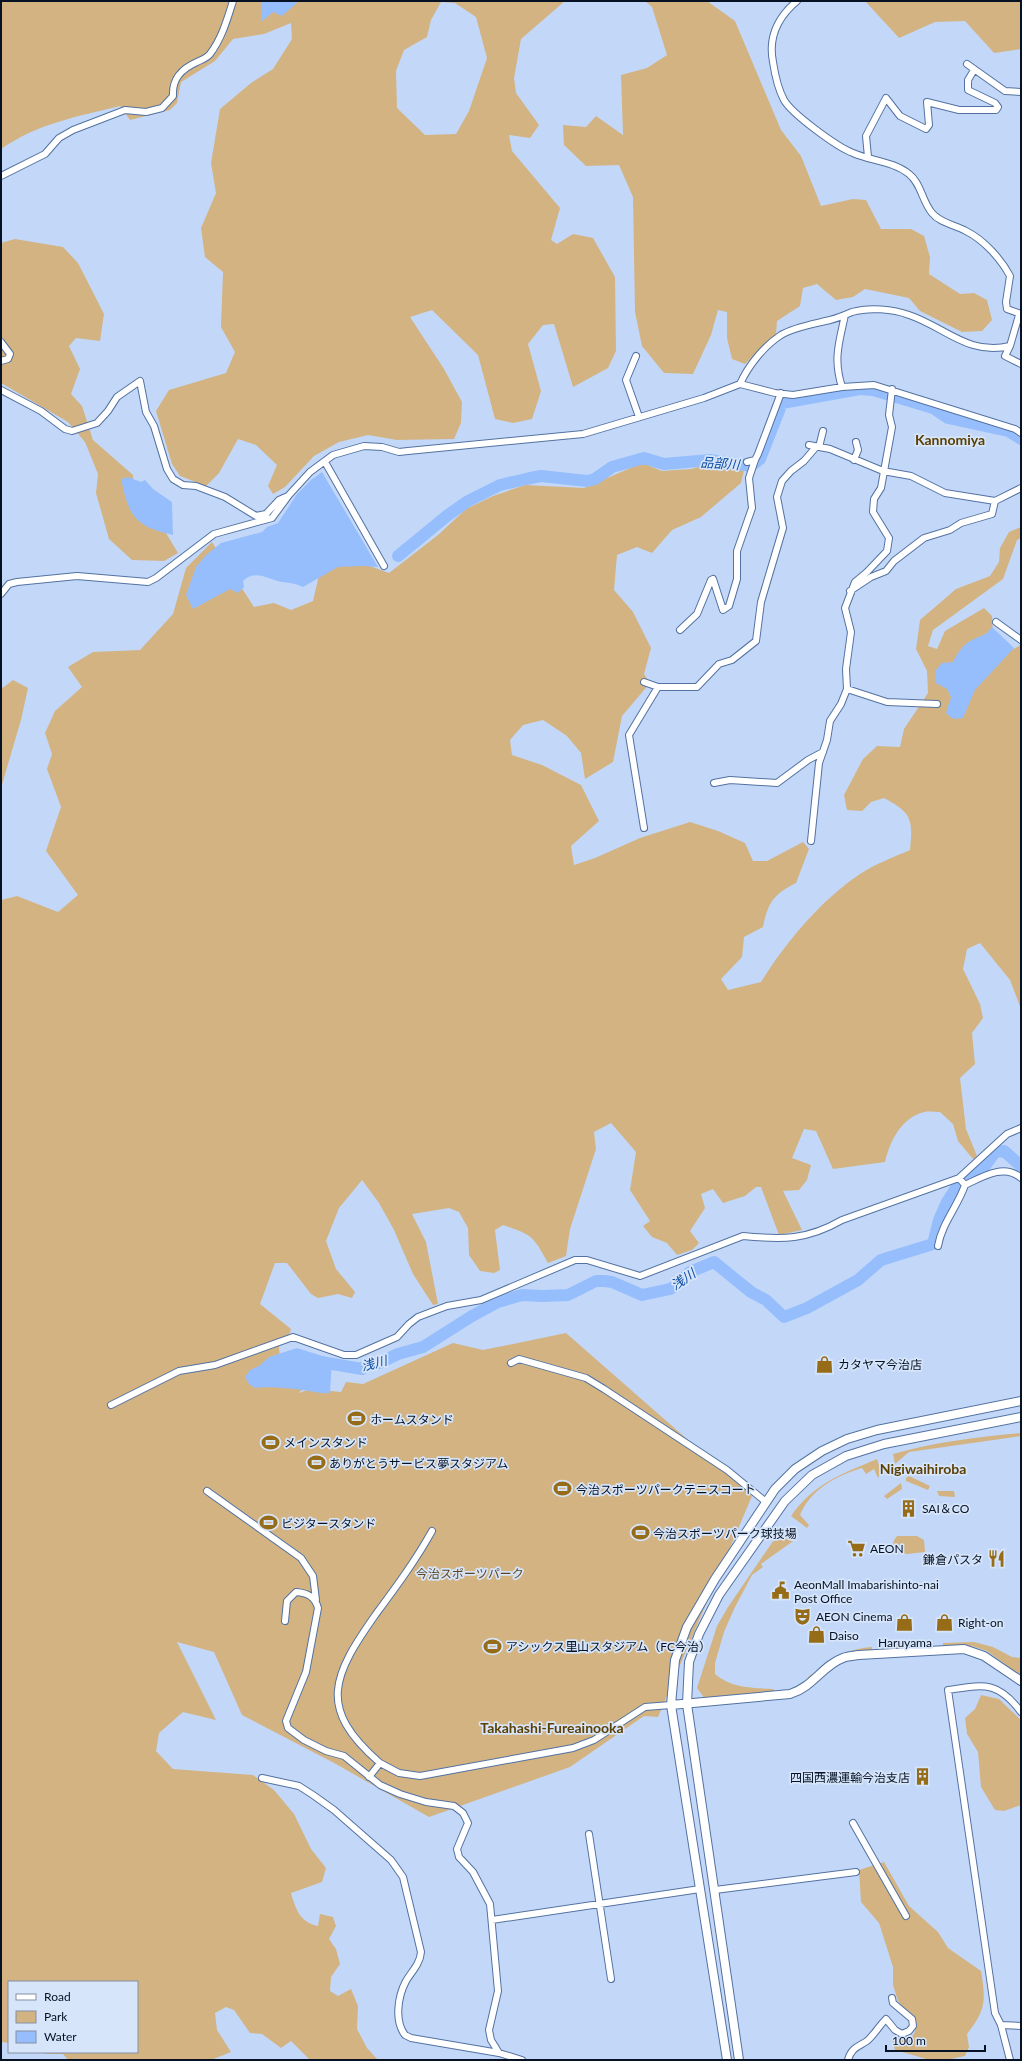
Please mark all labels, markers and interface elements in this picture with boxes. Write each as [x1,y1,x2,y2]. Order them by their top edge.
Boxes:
district label: Kannomiya [915,431,985,448]
water label: 品部川 [700,454,742,472]
water label: 浅川 [668,1264,700,1293]
water label: 浅川 [359,1352,390,1374]
shop icon: カタヤマ今治店 [815,1354,835,1374]
place label: カタヤマ今治店 [838,1357,922,1372]
sports icon: ホームスタンド [347,1409,367,1429]
place label: ホームスタンド [370,1412,454,1427]
sports icon: メインスタンド [261,1432,281,1452]
place label: メインスタンド [284,1435,368,1450]
sports icon: ありがとうサービス夢スタジアム [306,1453,326,1473]
place label: ありがとうサービス夢スタジアム [329,1456,508,1471]
district label: Nigiwaihiroba [880,1460,966,1477]
sports icon: 今治スポーツパークテニスコート [553,1479,573,1499]
place label: 今治スポーツパークテニスコート [576,1482,756,1497]
building icon: SAI＆CO [899,1498,919,1518]
place label: SAI＆CO [922,1501,970,1516]
sports icon: ビジタースタンド [258,1513,278,1533]
place label: ビジタースタンド [281,1516,376,1531]
sports icon: 今治スポーツパーク球技場 [630,1523,650,1543]
place label: 今治スポーツパーク球技場 [653,1526,797,1541]
supermarket icon: AEON [847,1538,867,1558]
place label: AEON [870,1541,904,1556]
restaurant icon: 鎌倉パスタ [986,1549,1006,1569]
place label: 鎌倉パスタ [923,1552,983,1567]
park label: 今治スポーツパーク [416,1566,524,1581]
place label: AeonMall Imabarishinto-nai Post Office [794,1577,939,1606]
public building icon: AeonMall Imabarishinto-nai Post Office [771,1581,791,1601]
theatre icon: AEON Cinema [793,1606,813,1626]
place label: AEON Cinema [816,1609,893,1624]
shop icon: Right-on [935,1612,955,1632]
shop icon: Haruyama [895,1613,915,1633]
place label: Right-on [958,1615,1003,1630]
shop icon: Daiso [806,1625,826,1645]
place label: Daiso [829,1628,859,1643]
place label: Haruyama [878,1635,932,1650]
sports icon: アシックス里山スタジアム（FC今治） [483,1636,503,1656]
place label: アシックス里山スタジアム（FC今治） [506,1639,711,1654]
district label: Takahashi-Fureainooka [480,1719,624,1736]
building icon: 四国西濃運輸今治支店 [913,1767,933,1787]
place label: 四国西濃運輸今治支店 [790,1770,910,1785]
legend [8,1981,138,2053]
text: Road [44,1989,71,2004]
text: Park [44,2009,68,2024]
scale bar [886,2027,985,2053]
text: Water [44,2029,77,2044]
text: 100 m [892,2033,926,2048]

